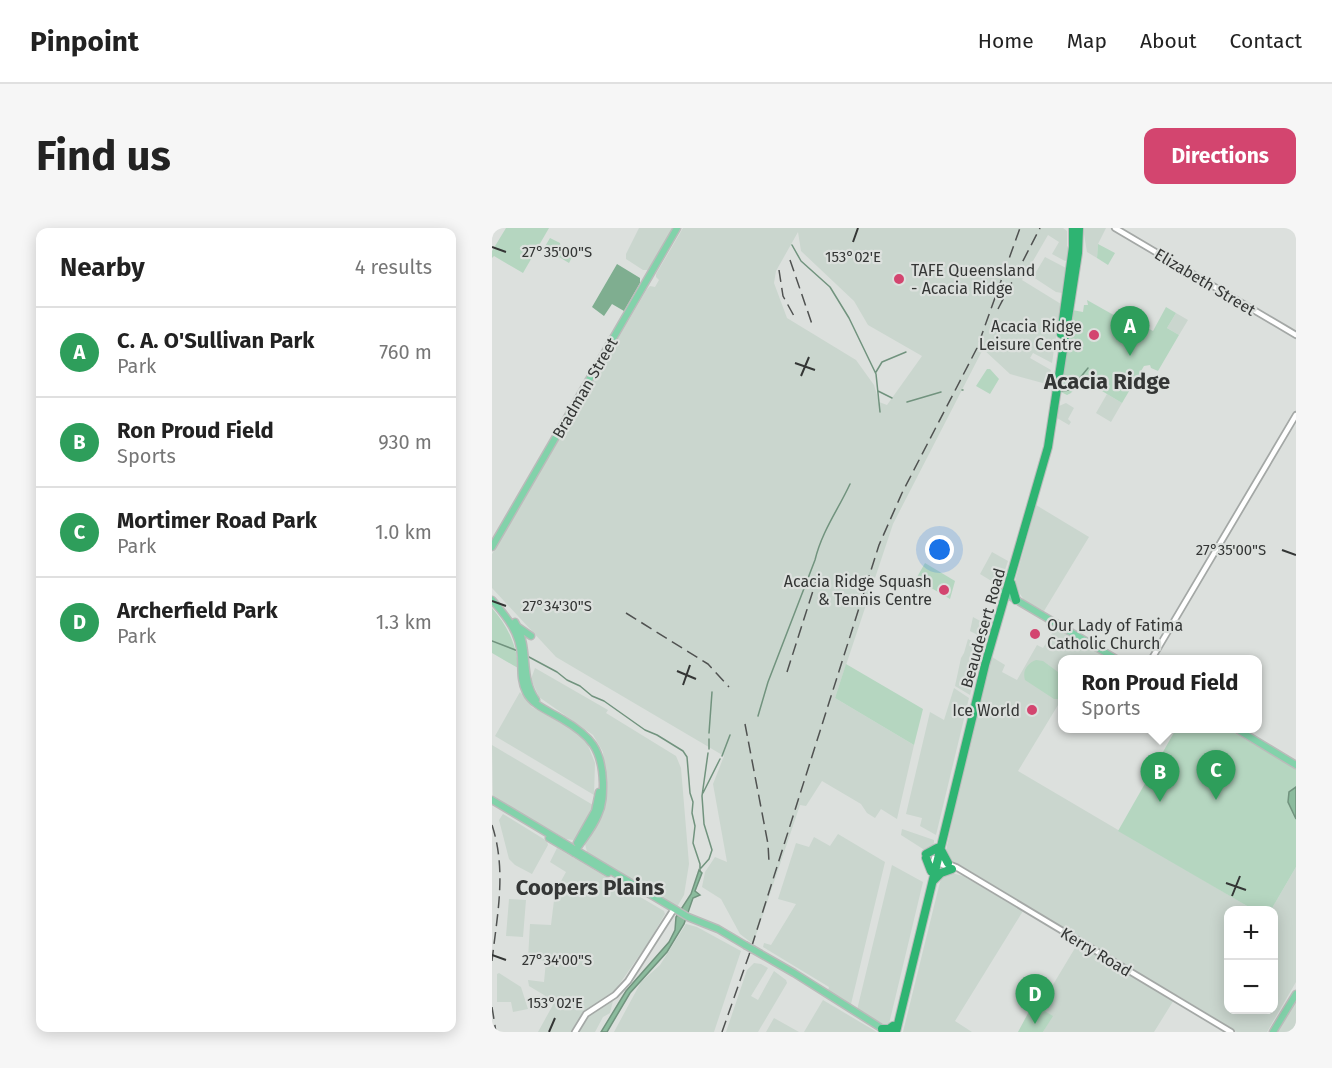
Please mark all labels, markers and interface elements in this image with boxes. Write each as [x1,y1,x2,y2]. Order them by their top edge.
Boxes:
text: Pinpoint [30,25,139,58]
text: Home [978,28,1034,54]
text: Map [1067,28,1107,54]
text: About [1140,28,1197,54]
text: Contact [1230,28,1302,54]
button: Directions [1144,128,1296,184]
text: Find us [36,131,171,181]
text: 27°35'00"S [522,243,592,261]
street label: Elizabeth Street [1151,244,1259,320]
text: 153°02'E [825,248,881,266]
text: Nearby [60,252,145,283]
text: 4 results [355,255,432,279]
place label: TAFE Queensland - Acacia Ridge [911,261,1035,298]
marker: TAFE Queensland - Acacia Ridge [892,272,906,286]
pin: A [1110,306,1150,356]
place label: Acacia Ridge Leisure Centre [979,317,1082,354]
text: C. A. O'Sullivan Park [117,327,315,354]
marker: Acacia Ridge Leisure Centre [1087,328,1101,342]
street label: Bradman Street [549,334,622,442]
text: A [74,340,85,364]
text: 760 m [379,340,432,364]
text: Park [117,354,156,378]
district label: Acacia Ridge [1043,368,1170,395]
text: Ron Proud Field [117,417,274,444]
text: B [73,430,86,454]
text: 930 m [378,430,432,454]
text: Sports [117,444,176,468]
text: Mortimer Road Park [117,507,317,534]
text: C [74,520,85,544]
text: 1.0 km [375,520,432,544]
text: Park [117,534,156,558]
your location [925,535,954,564]
text: 27°35'00"S [1196,541,1266,559]
street label: Beaudesert Road [957,566,1009,690]
place label: Acacia Ridge Squash & Tennis Centre [784,572,932,609]
marker: Acacia Ridge Squash & Tennis Centre [937,583,951,597]
text: Archerfield Park [117,597,278,624]
text: 27°34'30"S [522,597,592,615]
text: D [73,610,86,634]
text: 1.3 km [376,610,432,634]
place label: Our Lady of Fatima Catholic Church [1047,616,1183,653]
text: Park [117,624,156,648]
marker: Our Lady of Fatima Catholic Church [1028,627,1042,641]
popup [1058,655,1262,733]
text: Ron Proud Field [1082,669,1238,696]
text: Sports [1082,696,1140,720]
place label: Ice World [952,701,1020,720]
marker: Ice World [1025,703,1039,717]
pin: C [1196,750,1236,800]
pin: B [1140,752,1180,802]
district label: Coopers Plains [516,874,665,901]
map controls [1224,906,1278,1014]
button: + [1224,906,1278,960]
street label: Kerry Road [1057,923,1135,981]
text: 27°34'00"S [522,951,592,969]
button: − [1224,960,1278,1014]
pin: D [1016,974,1054,1024]
text: 153°02'E [527,994,583,1012]

